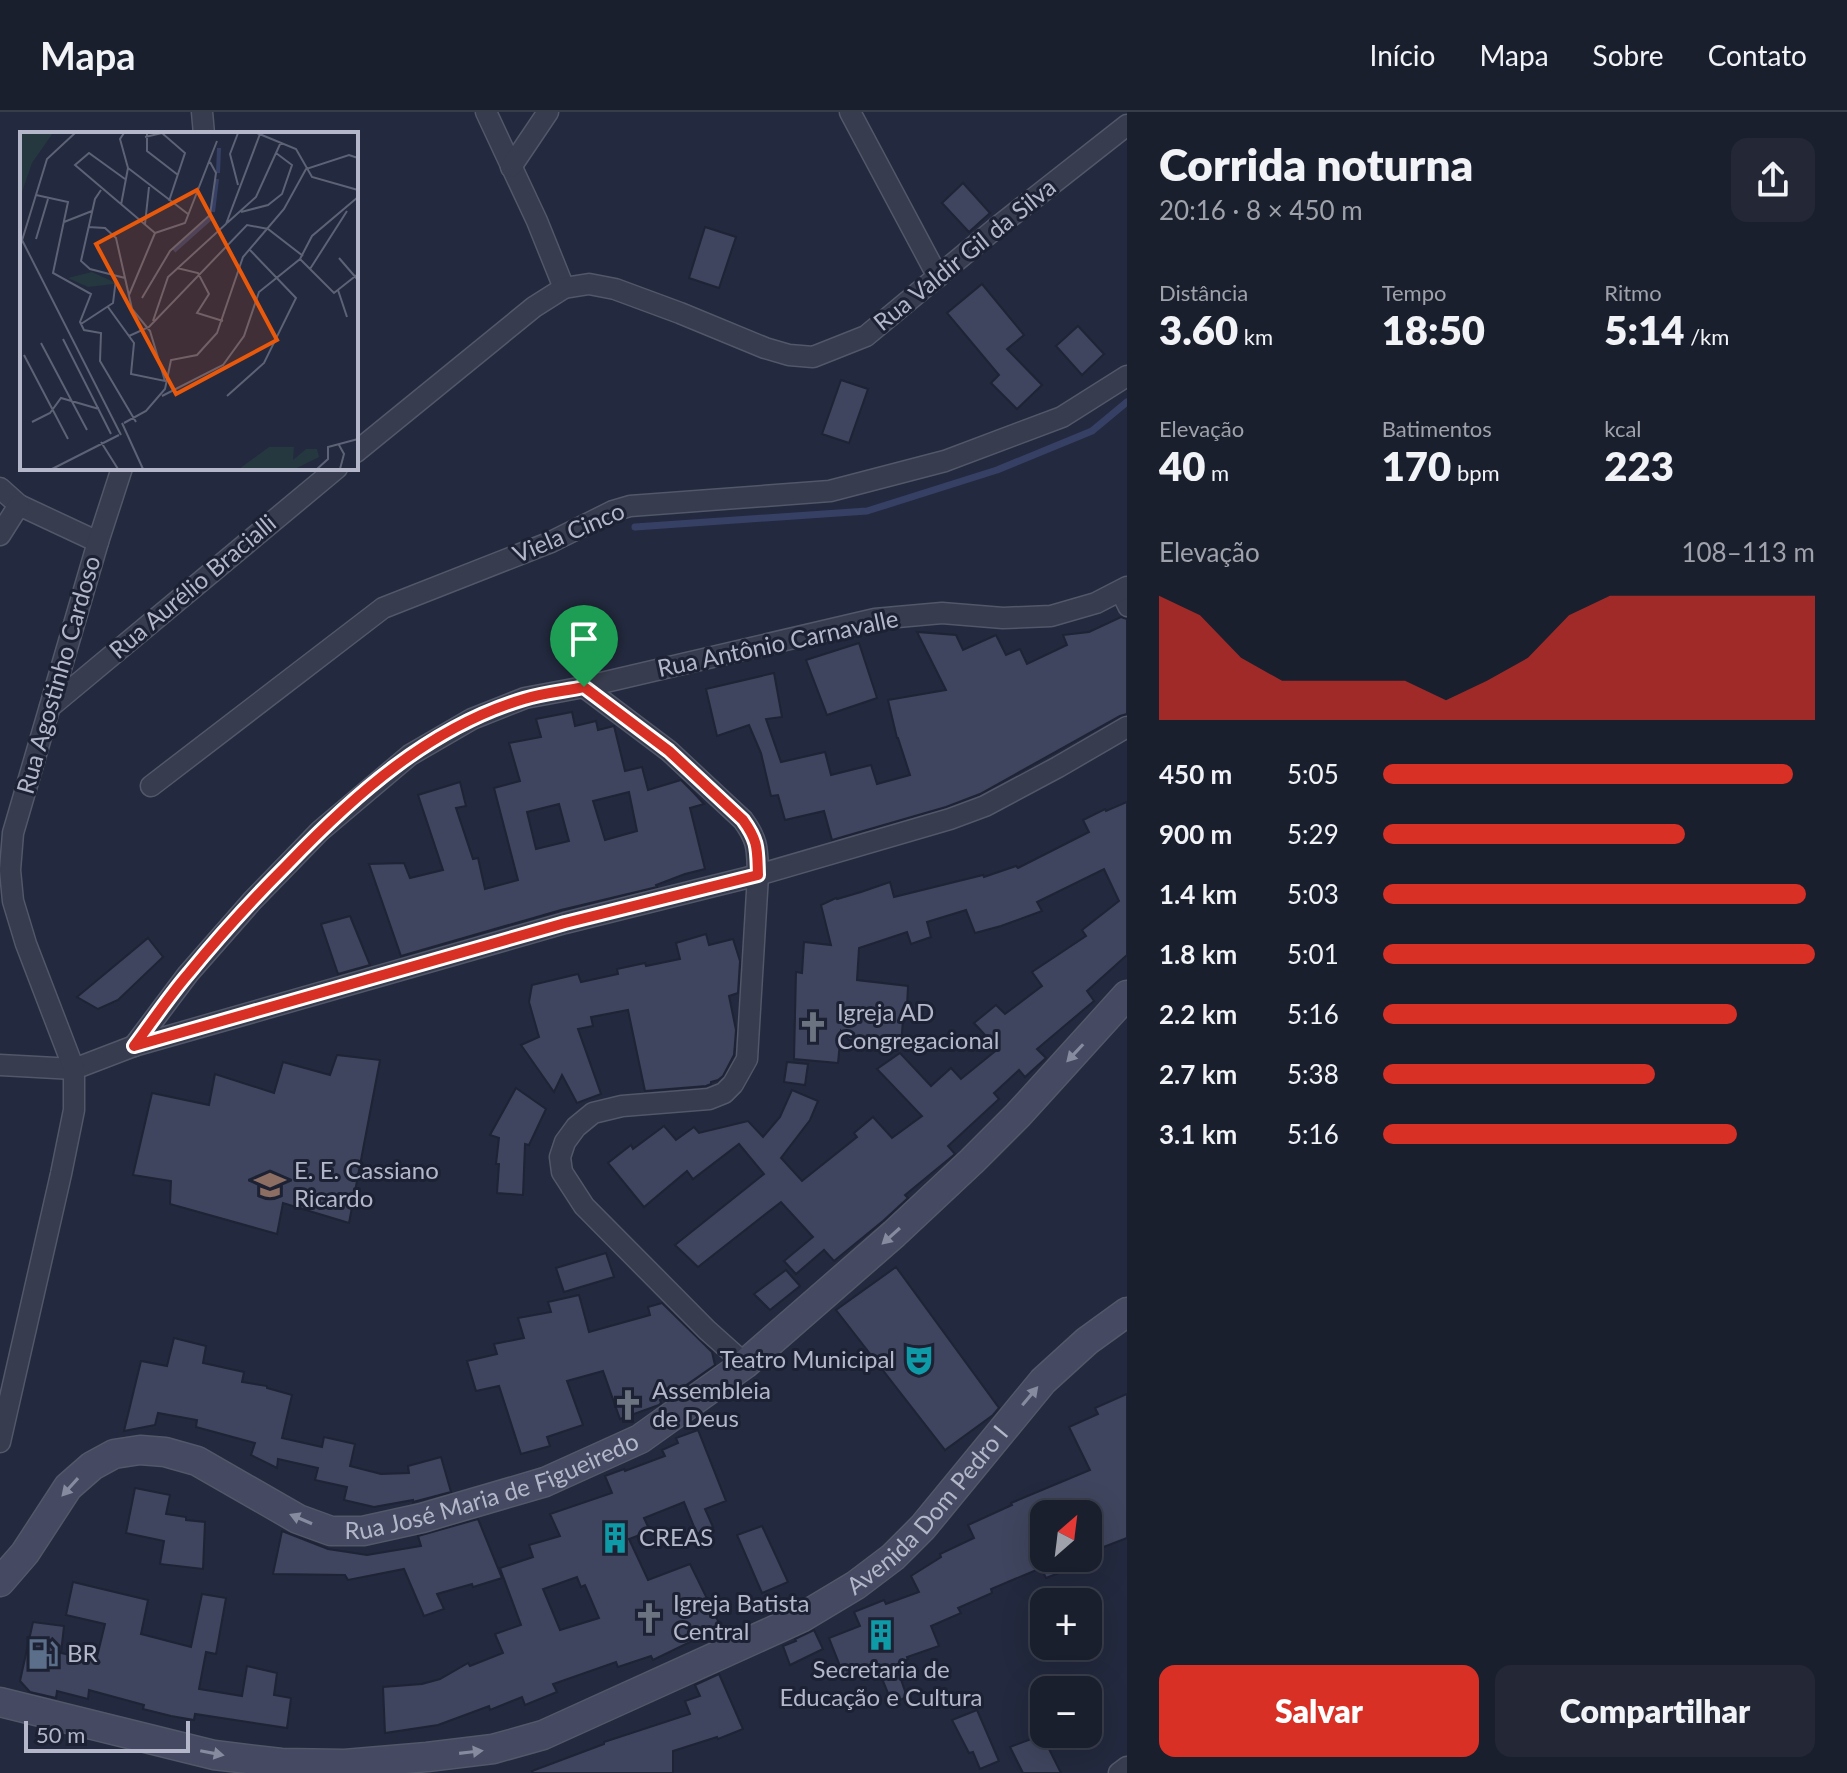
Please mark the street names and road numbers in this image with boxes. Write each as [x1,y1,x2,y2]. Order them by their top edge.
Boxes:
street label: Rua Valdir Gil da Silva [867,172,1061,336]
street label: Viela Cinco [508,495,629,568]
street label: Rua Aurélio Bracialli [103,508,281,664]
street label: Rua Agostinho Cardoso [10,552,105,797]
street label: Rua Antônio Carnavalle [655,603,901,682]
street label: Avenida Dom Pedro I [840,1419,1013,1600]
street label: Rua José Maria de Figueiredo [345,1426,643,1545]

